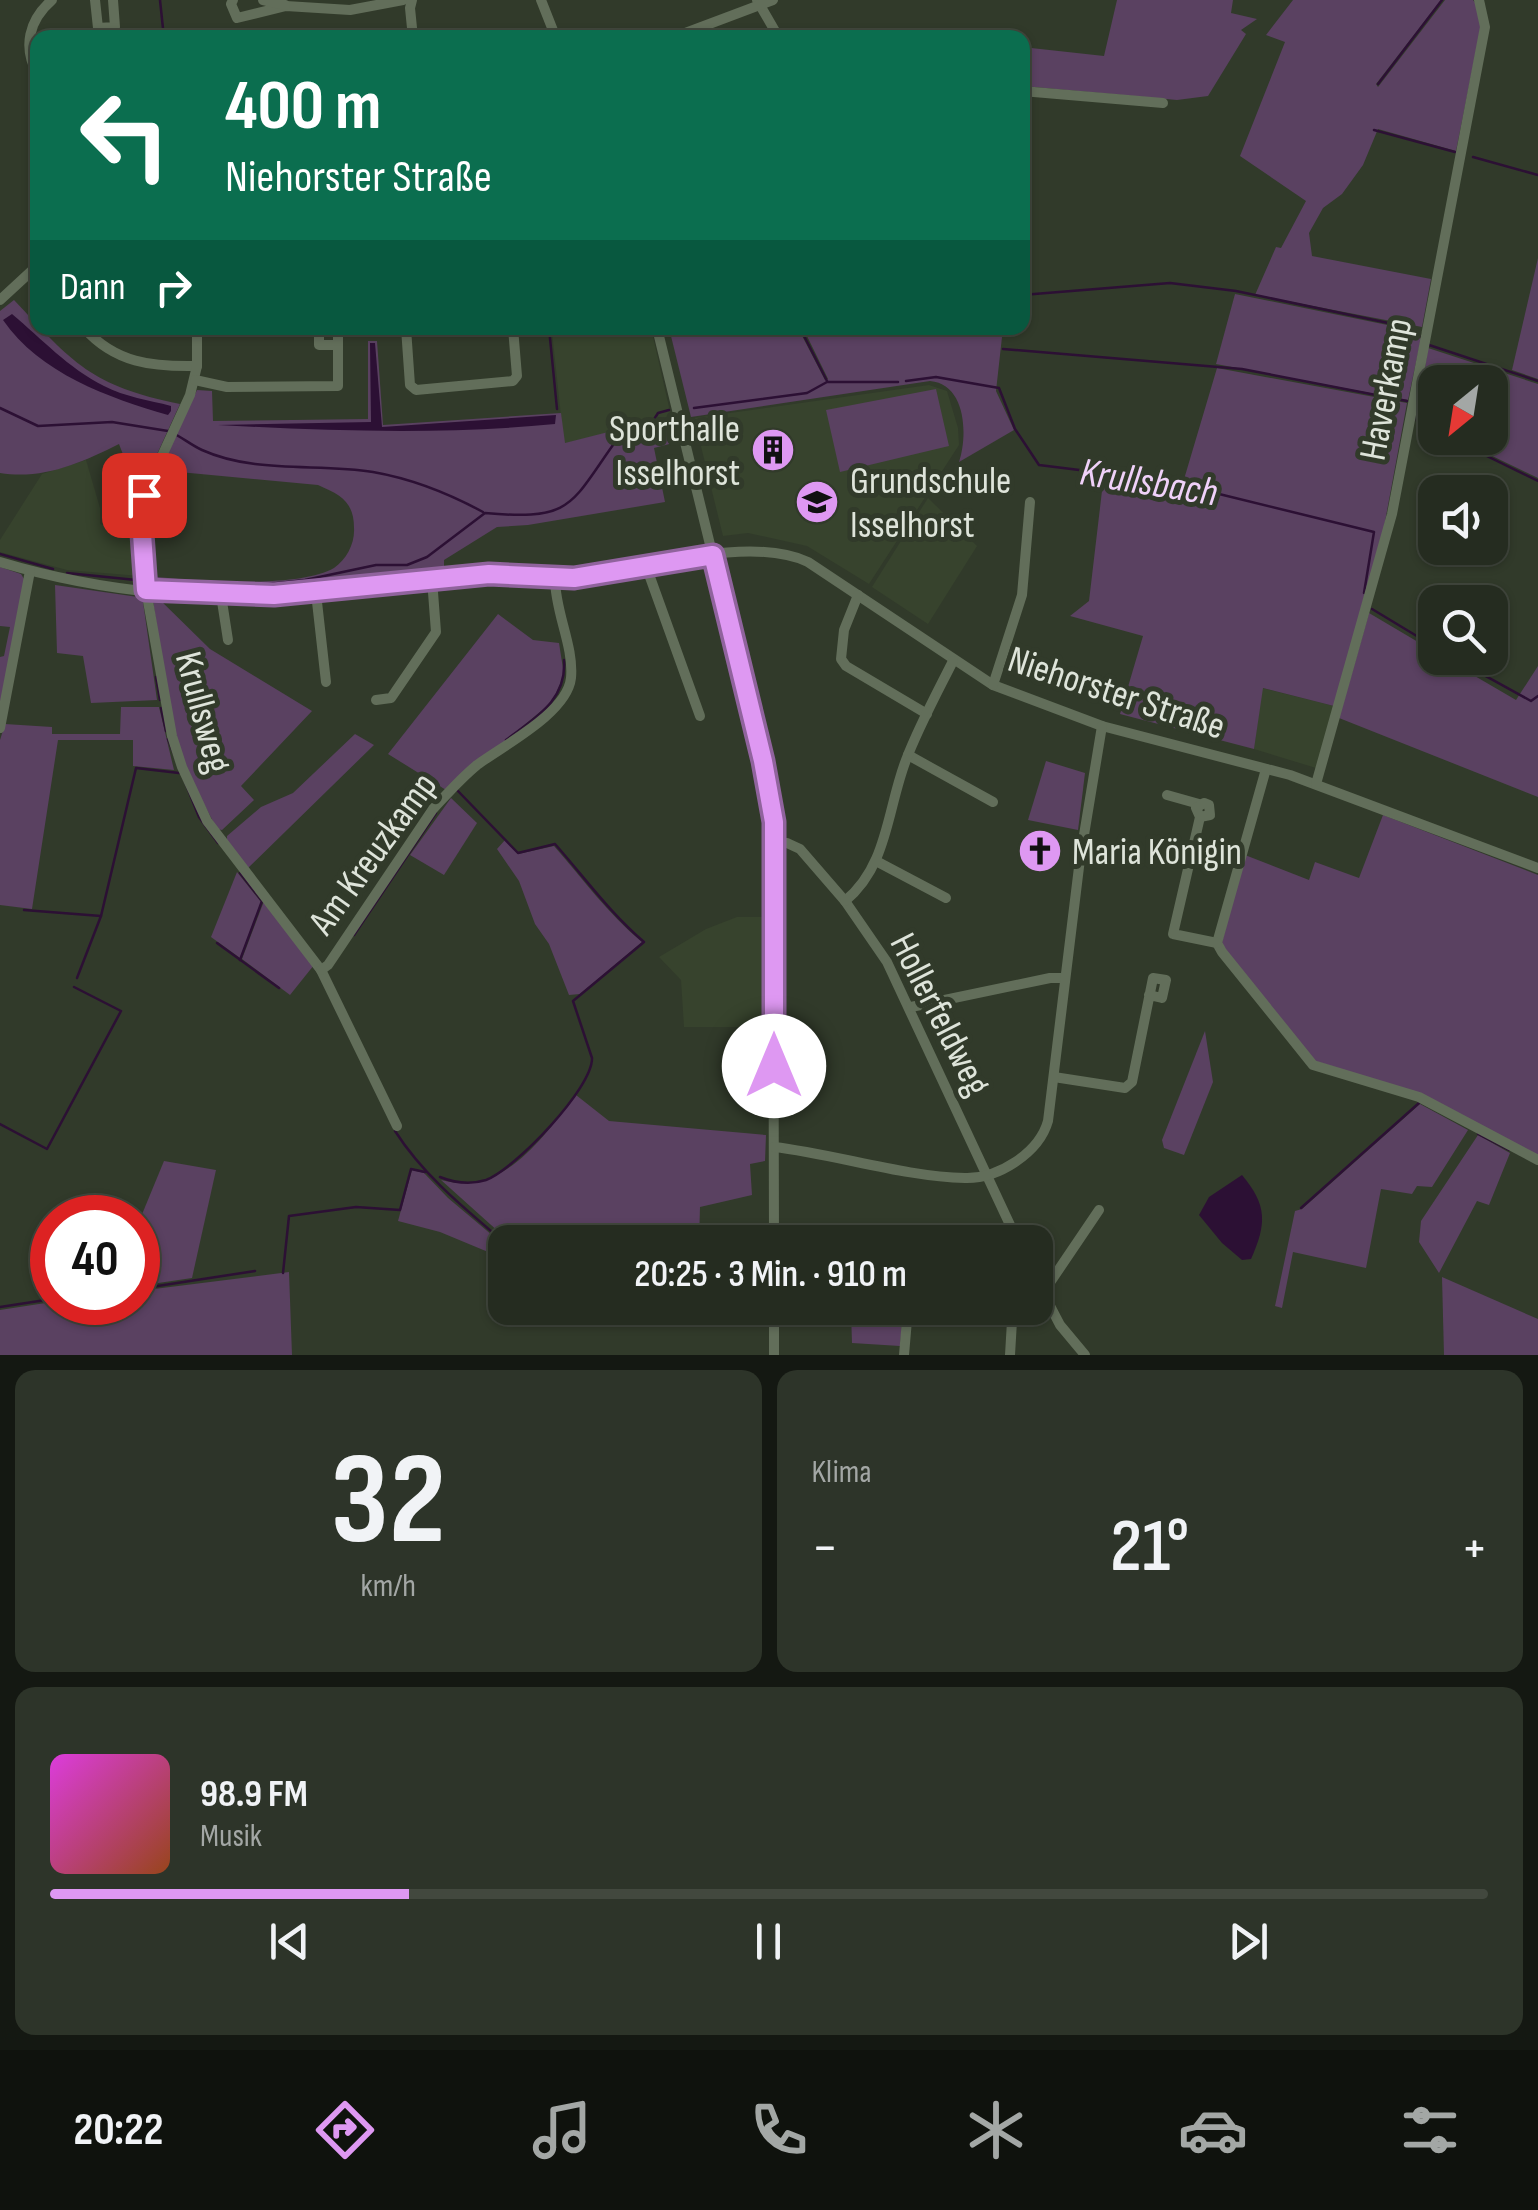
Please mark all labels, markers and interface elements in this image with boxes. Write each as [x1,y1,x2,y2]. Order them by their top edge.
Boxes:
text: 400 m [225,65,382,149]
icon: left [60,70,190,200]
text: Niehorster Straße [225,150,492,205]
icon: right [146,260,201,315]
text: Dann [60,265,126,310]
street label: Haverkamp [1351,315,1422,464]
north arrow [1418,365,1508,455]
map controls [1418,365,1508,675]
place label: Sporthalle Isselhorst [609,407,740,496]
building icon: Sporthalle Isselhorst [750,427,796,473]
water label: Krullsbach [1077,448,1221,518]
pin [102,453,187,538]
place label: Grundschule Isselhorst [850,459,1011,548]
icon: arrive [117,468,172,523]
button: sound [1418,475,1508,565]
school or university icon: Grundschule Isselhorst [794,479,840,525]
button: search [1418,585,1508,675]
street label: Niehorster Straße [1002,637,1231,750]
street label: Krullsweg [165,647,240,778]
street label: Am Kreuzkamp [299,764,447,944]
church icon: Maria Königin [1017,828,1063,874]
place label: Maria Königin [1072,830,1242,875]
street label: Hollerfeldweg [880,926,1000,1103]
position arrow [722,1014,826,1118]
speed limit sign: 40 [30,1195,160,1325]
text: 20:25 · 3 Min. · 910 m [634,1252,907,1297]
text: 32 [331,1424,446,1580]
text: Klima [812,1453,872,1492]
text: 21° [1110,1502,1189,1593]
text: − [812,1515,838,1582]
text: + [1461,1515,1488,1582]
text: km/h [361,1567,416,1606]
text: 98.9 FM [200,1772,308,1817]
text: Musik [200,1817,262,1856]
icon: previous [262,1914,317,1969]
icon: pause [741,1914,796,1969]
icon: next [1221,1914,1276,1969]
icon: directions [310,2095,380,2165]
icon: music [527,2095,597,2165]
icon: phone [744,2095,814,2165]
icon: climate [961,2095,1031,2165]
icon: car [1178,2095,1248,2165]
icon: filters [1395,2095,1465,2165]
text: 20:22 [73,2103,163,2158]

